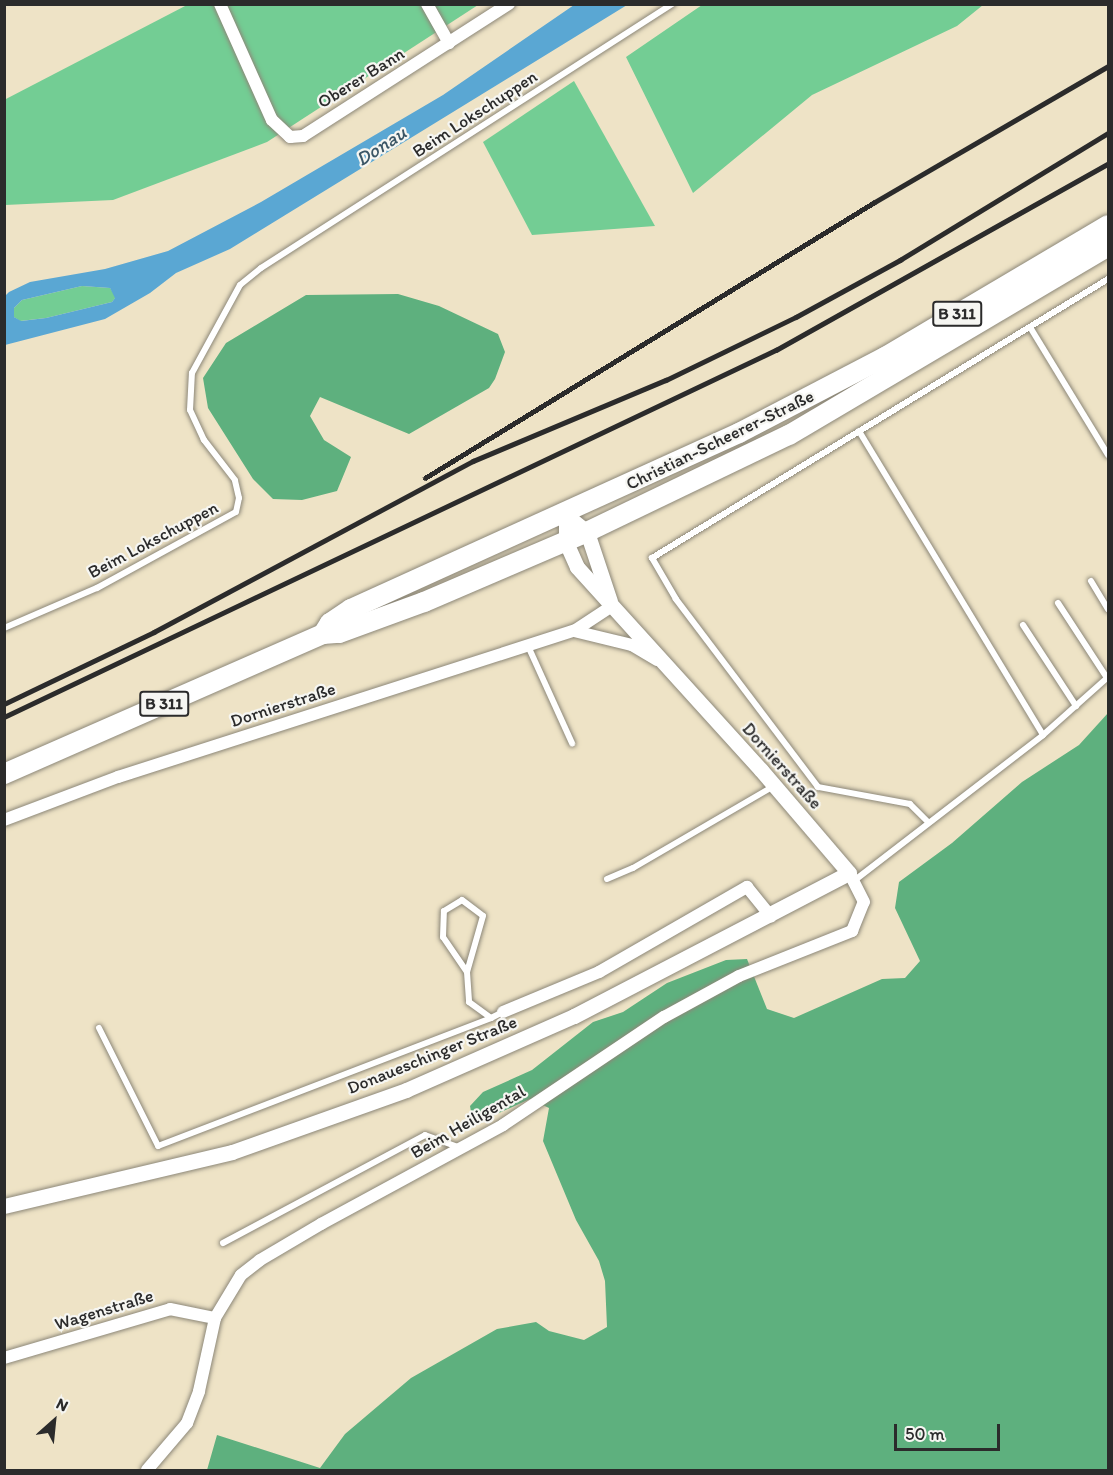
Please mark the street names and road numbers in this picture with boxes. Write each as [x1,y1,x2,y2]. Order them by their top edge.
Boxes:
street label: Oberer Bann [314,43,408,113]
street label: Beim Lokschuppen [408,66,542,162]
road number: B 311 [932,301,982,327]
street label: Christian-Scheerer-Straße [623,385,817,495]
street label: Beim Lokschuppen [84,496,222,584]
street label: Dornierstraße [228,678,338,732]
road number: B 311 [138,691,190,717]
street label: Dornierstraße [737,718,827,814]
street label: Donaueschinger Straße [344,1011,520,1099]
street label: Beim Heiligental [407,1081,529,1163]
street label: Wagenstraße [52,1285,156,1335]

